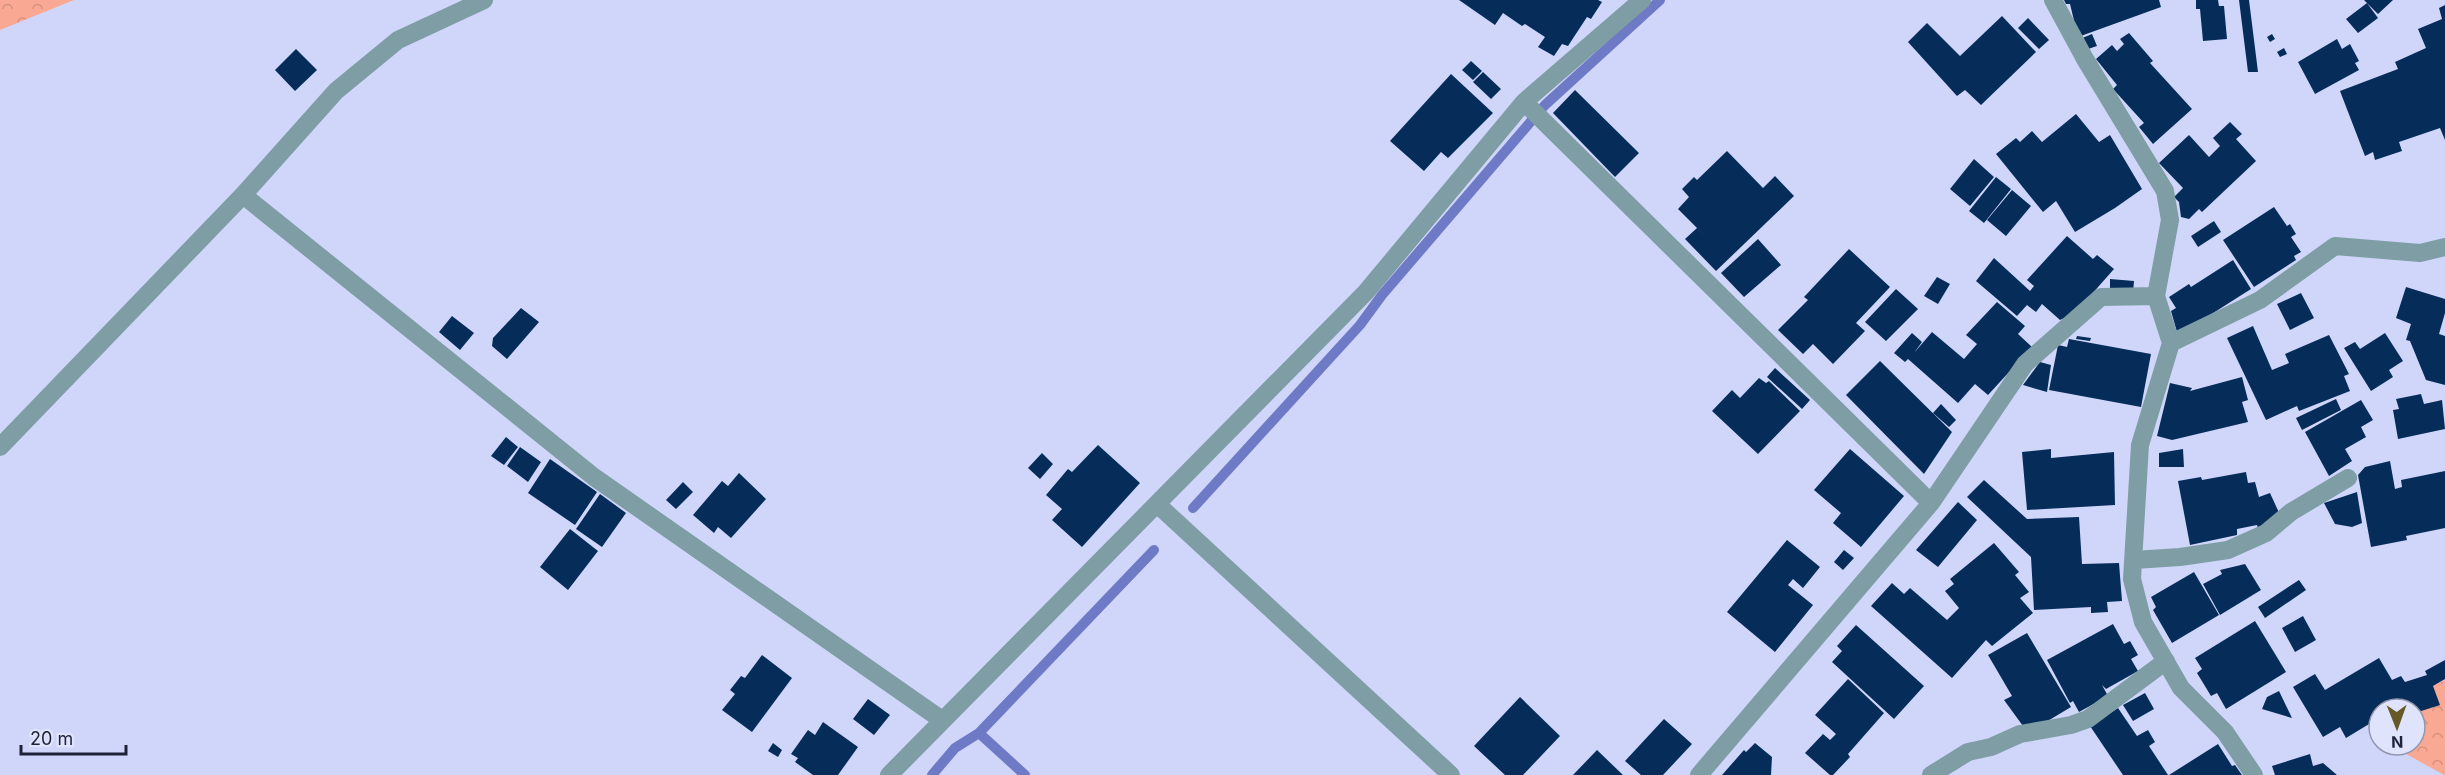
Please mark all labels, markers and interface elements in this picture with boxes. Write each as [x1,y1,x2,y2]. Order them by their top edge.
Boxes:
north arrow [2367,697,2427,757]
scale bar [21,718,126,756]
text: 20 m [30,728,73,749]
text: N [2391,732,2404,752]

